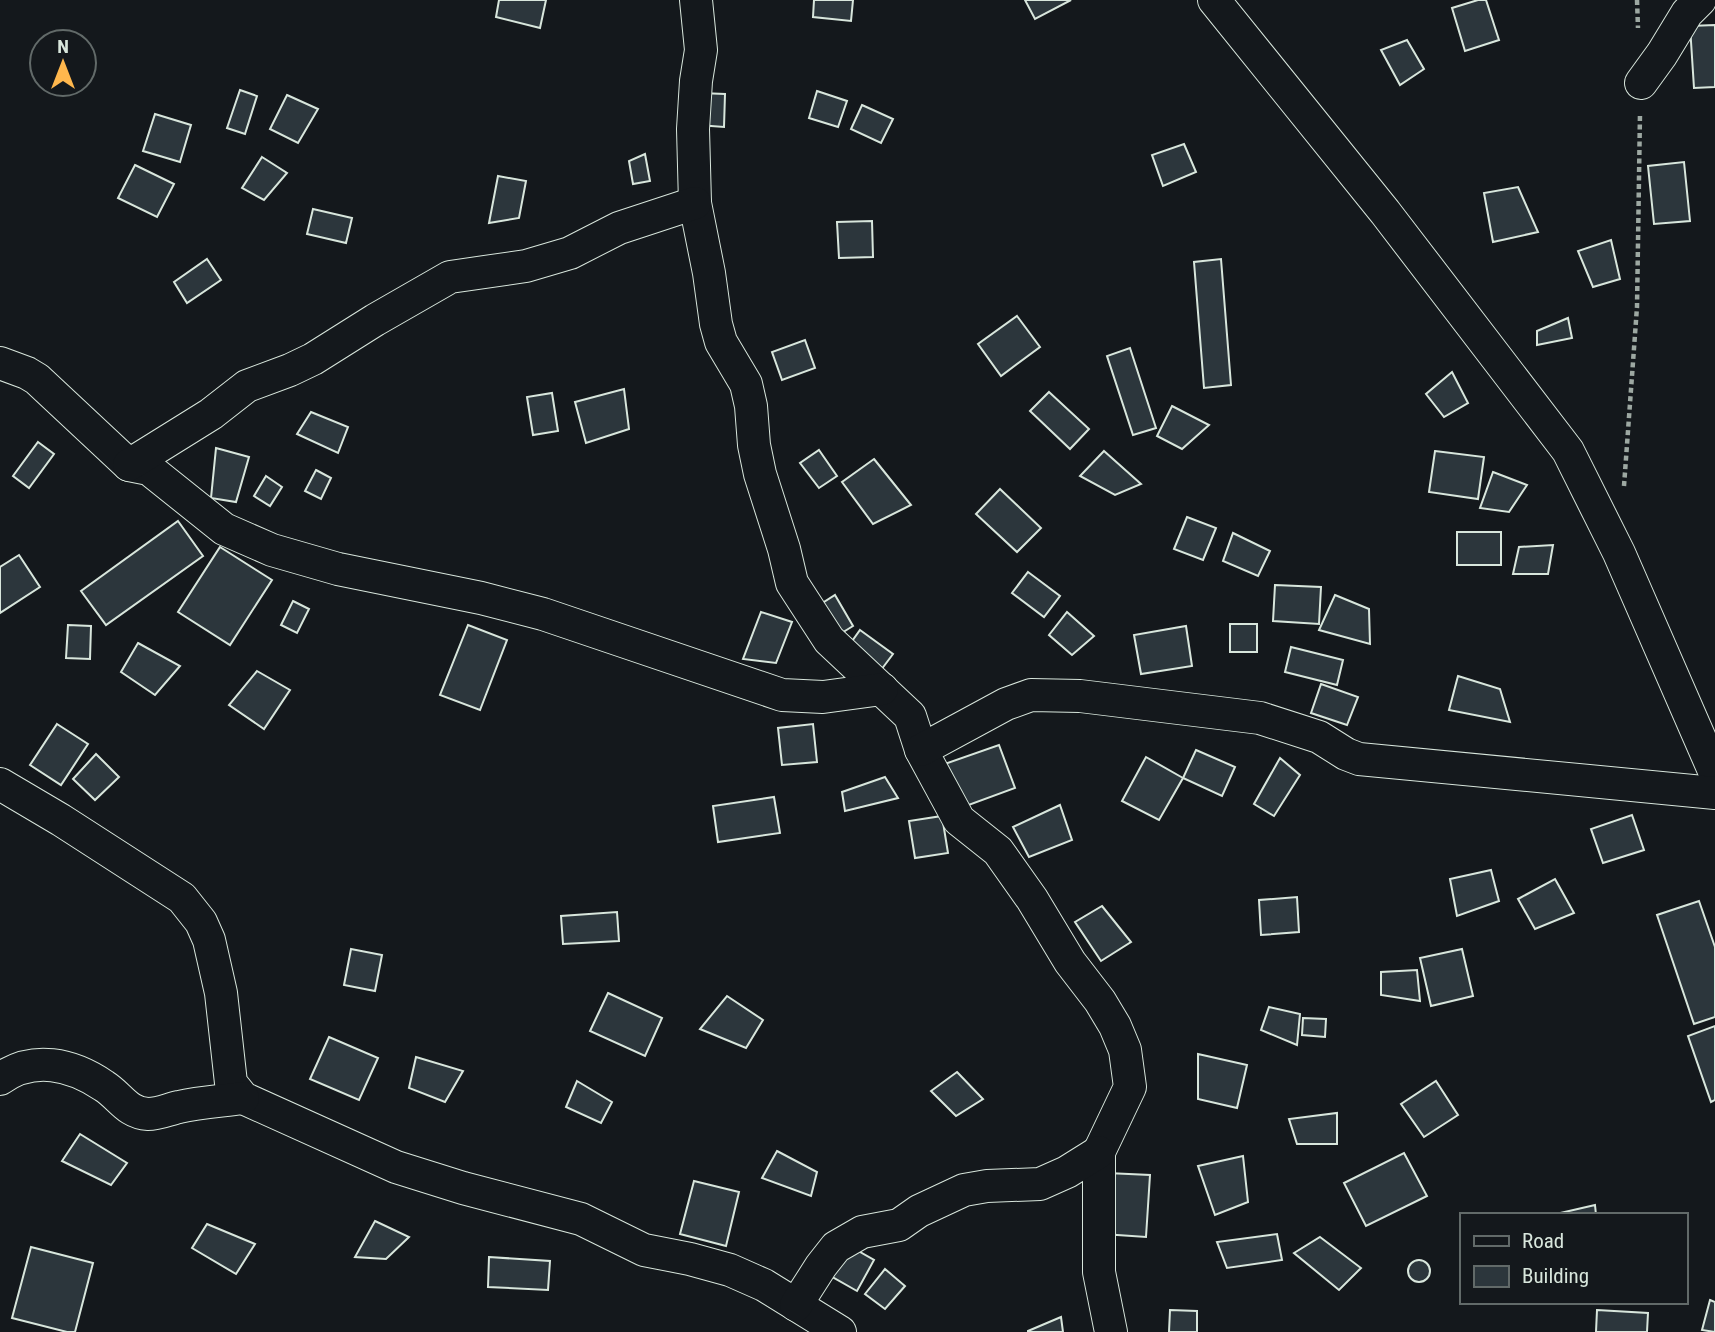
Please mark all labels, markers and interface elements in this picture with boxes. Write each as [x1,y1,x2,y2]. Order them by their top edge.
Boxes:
north arrow [28,28,98,98]
text: N [57,35,69,58]
legend [1460,1213,1687,1304]
text: Road [1522,1229,1564,1253]
text: Building [1522,1264,1589,1288]

